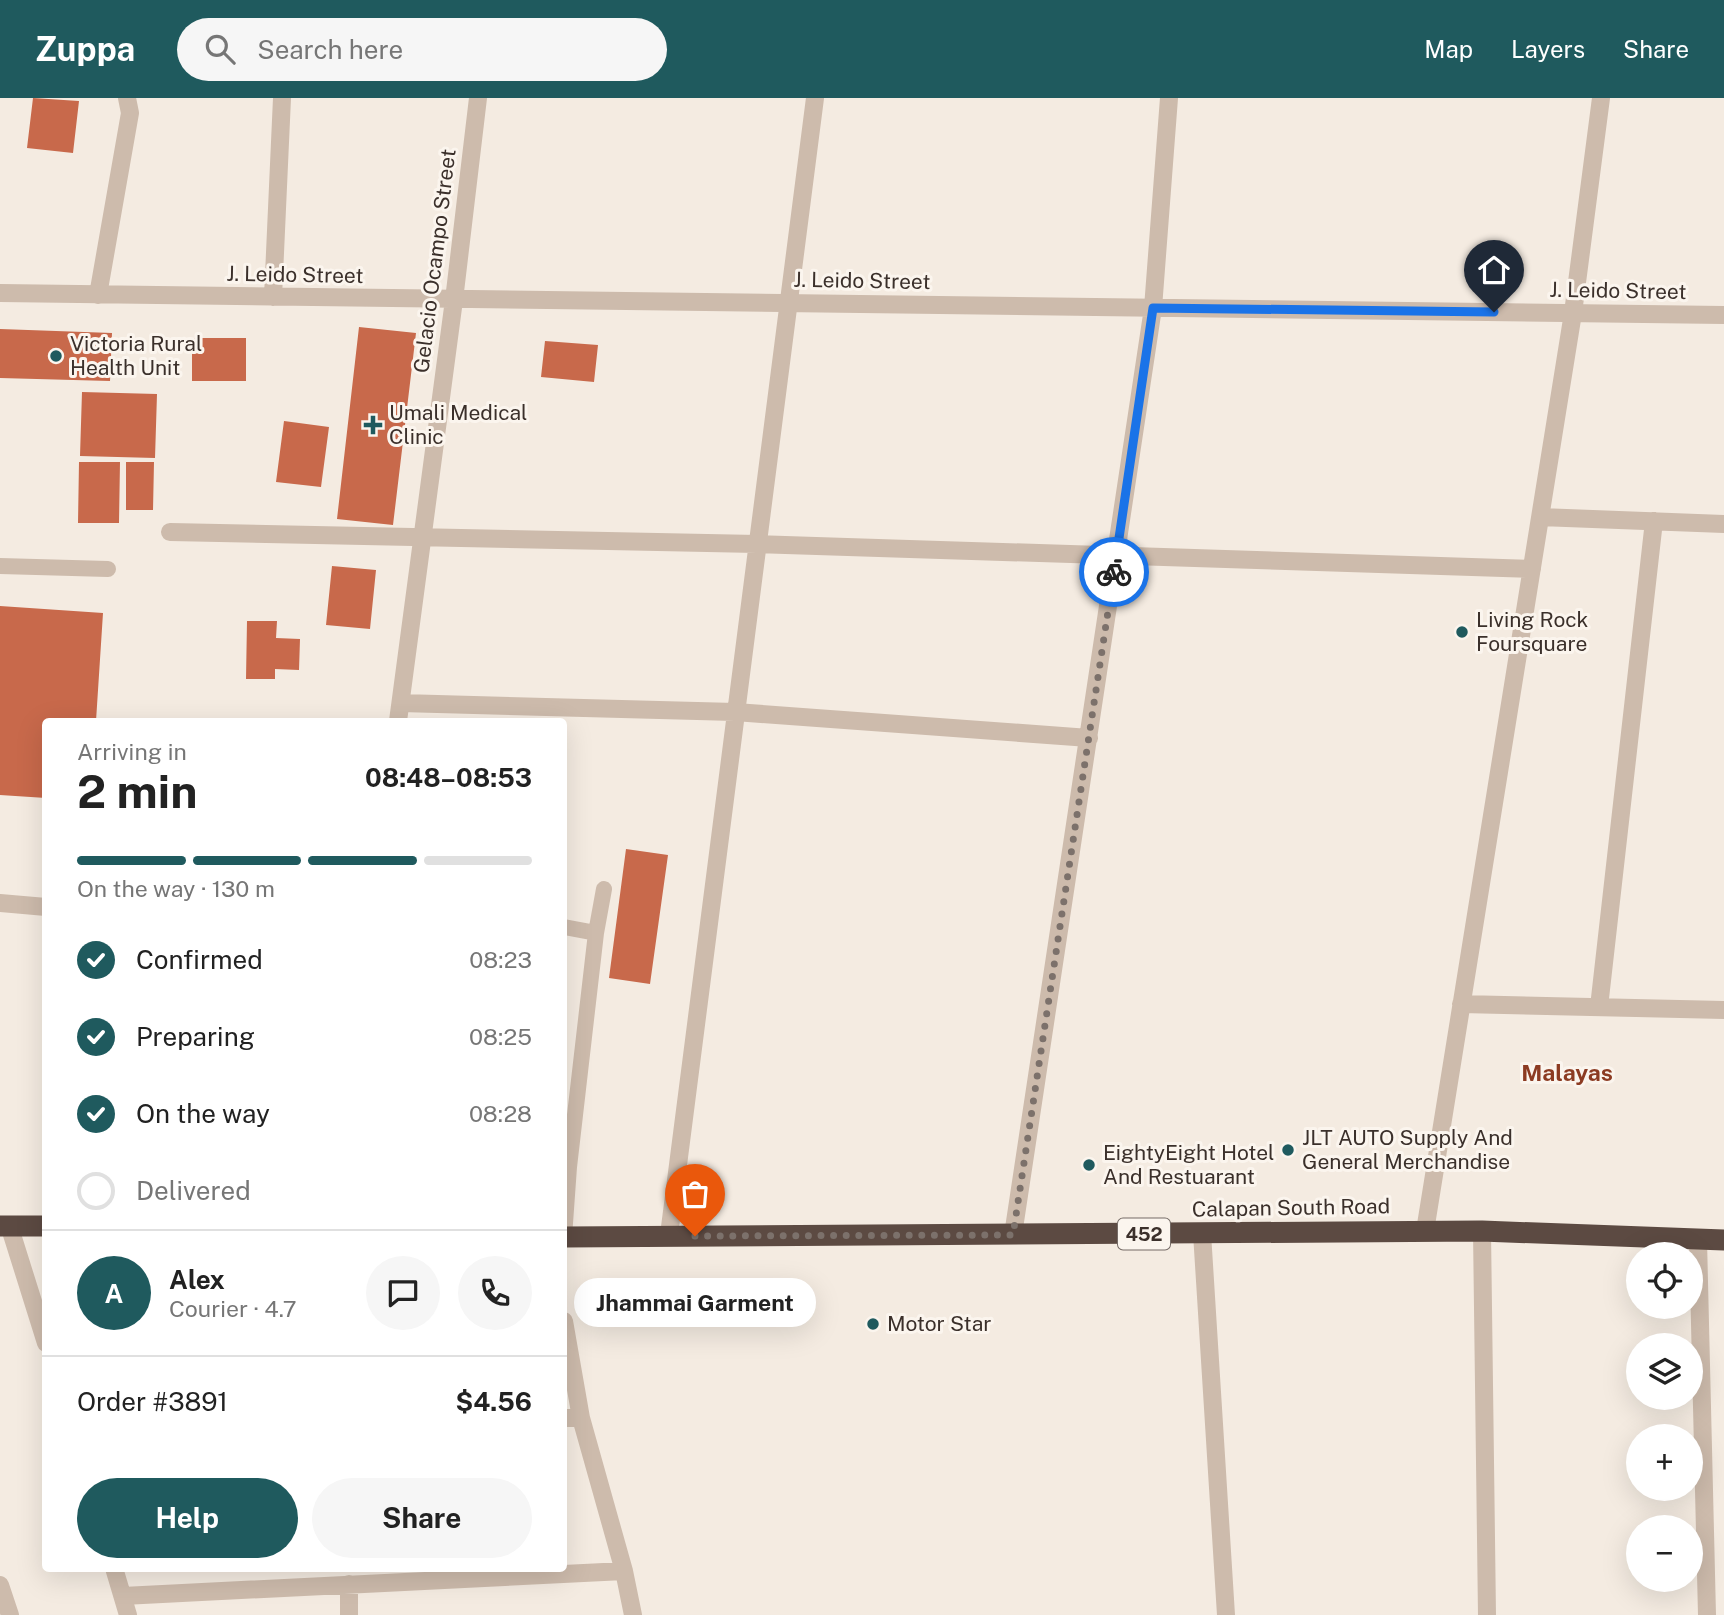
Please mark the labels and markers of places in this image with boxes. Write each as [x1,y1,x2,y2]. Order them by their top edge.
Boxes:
pin [1464,240,1524,312]
place label: Victoria Rural Health Unit [70,331,202,380]
marker: Victoria Rural Health Unit [48,348,64,364]
place label: Umali Medical Clinic [389,400,527,449]
marker: Umali Medical Clinic [363,415,383,435]
place label: Living Rock Foursquare [1476,607,1589,656]
marker: Living Rock Foursquare [1454,624,1470,640]
place label: JLT AUTO Supply And General Merchandise [1302,1125,1513,1174]
place label: EightyEight Hotel And Restuarant [1103,1140,1274,1189]
marker: JLT AUTO Supply And General Merchandise [1280,1142,1296,1158]
marker: EightyEight Hotel And Restuarant [1081,1157,1097,1173]
pin [665,1164,725,1236]
callout: Jhammai Garment [574,1278,816,1327]
place label: Motor Star [887,1311,992,1336]
marker: Motor Star [865,1316,881,1332]

